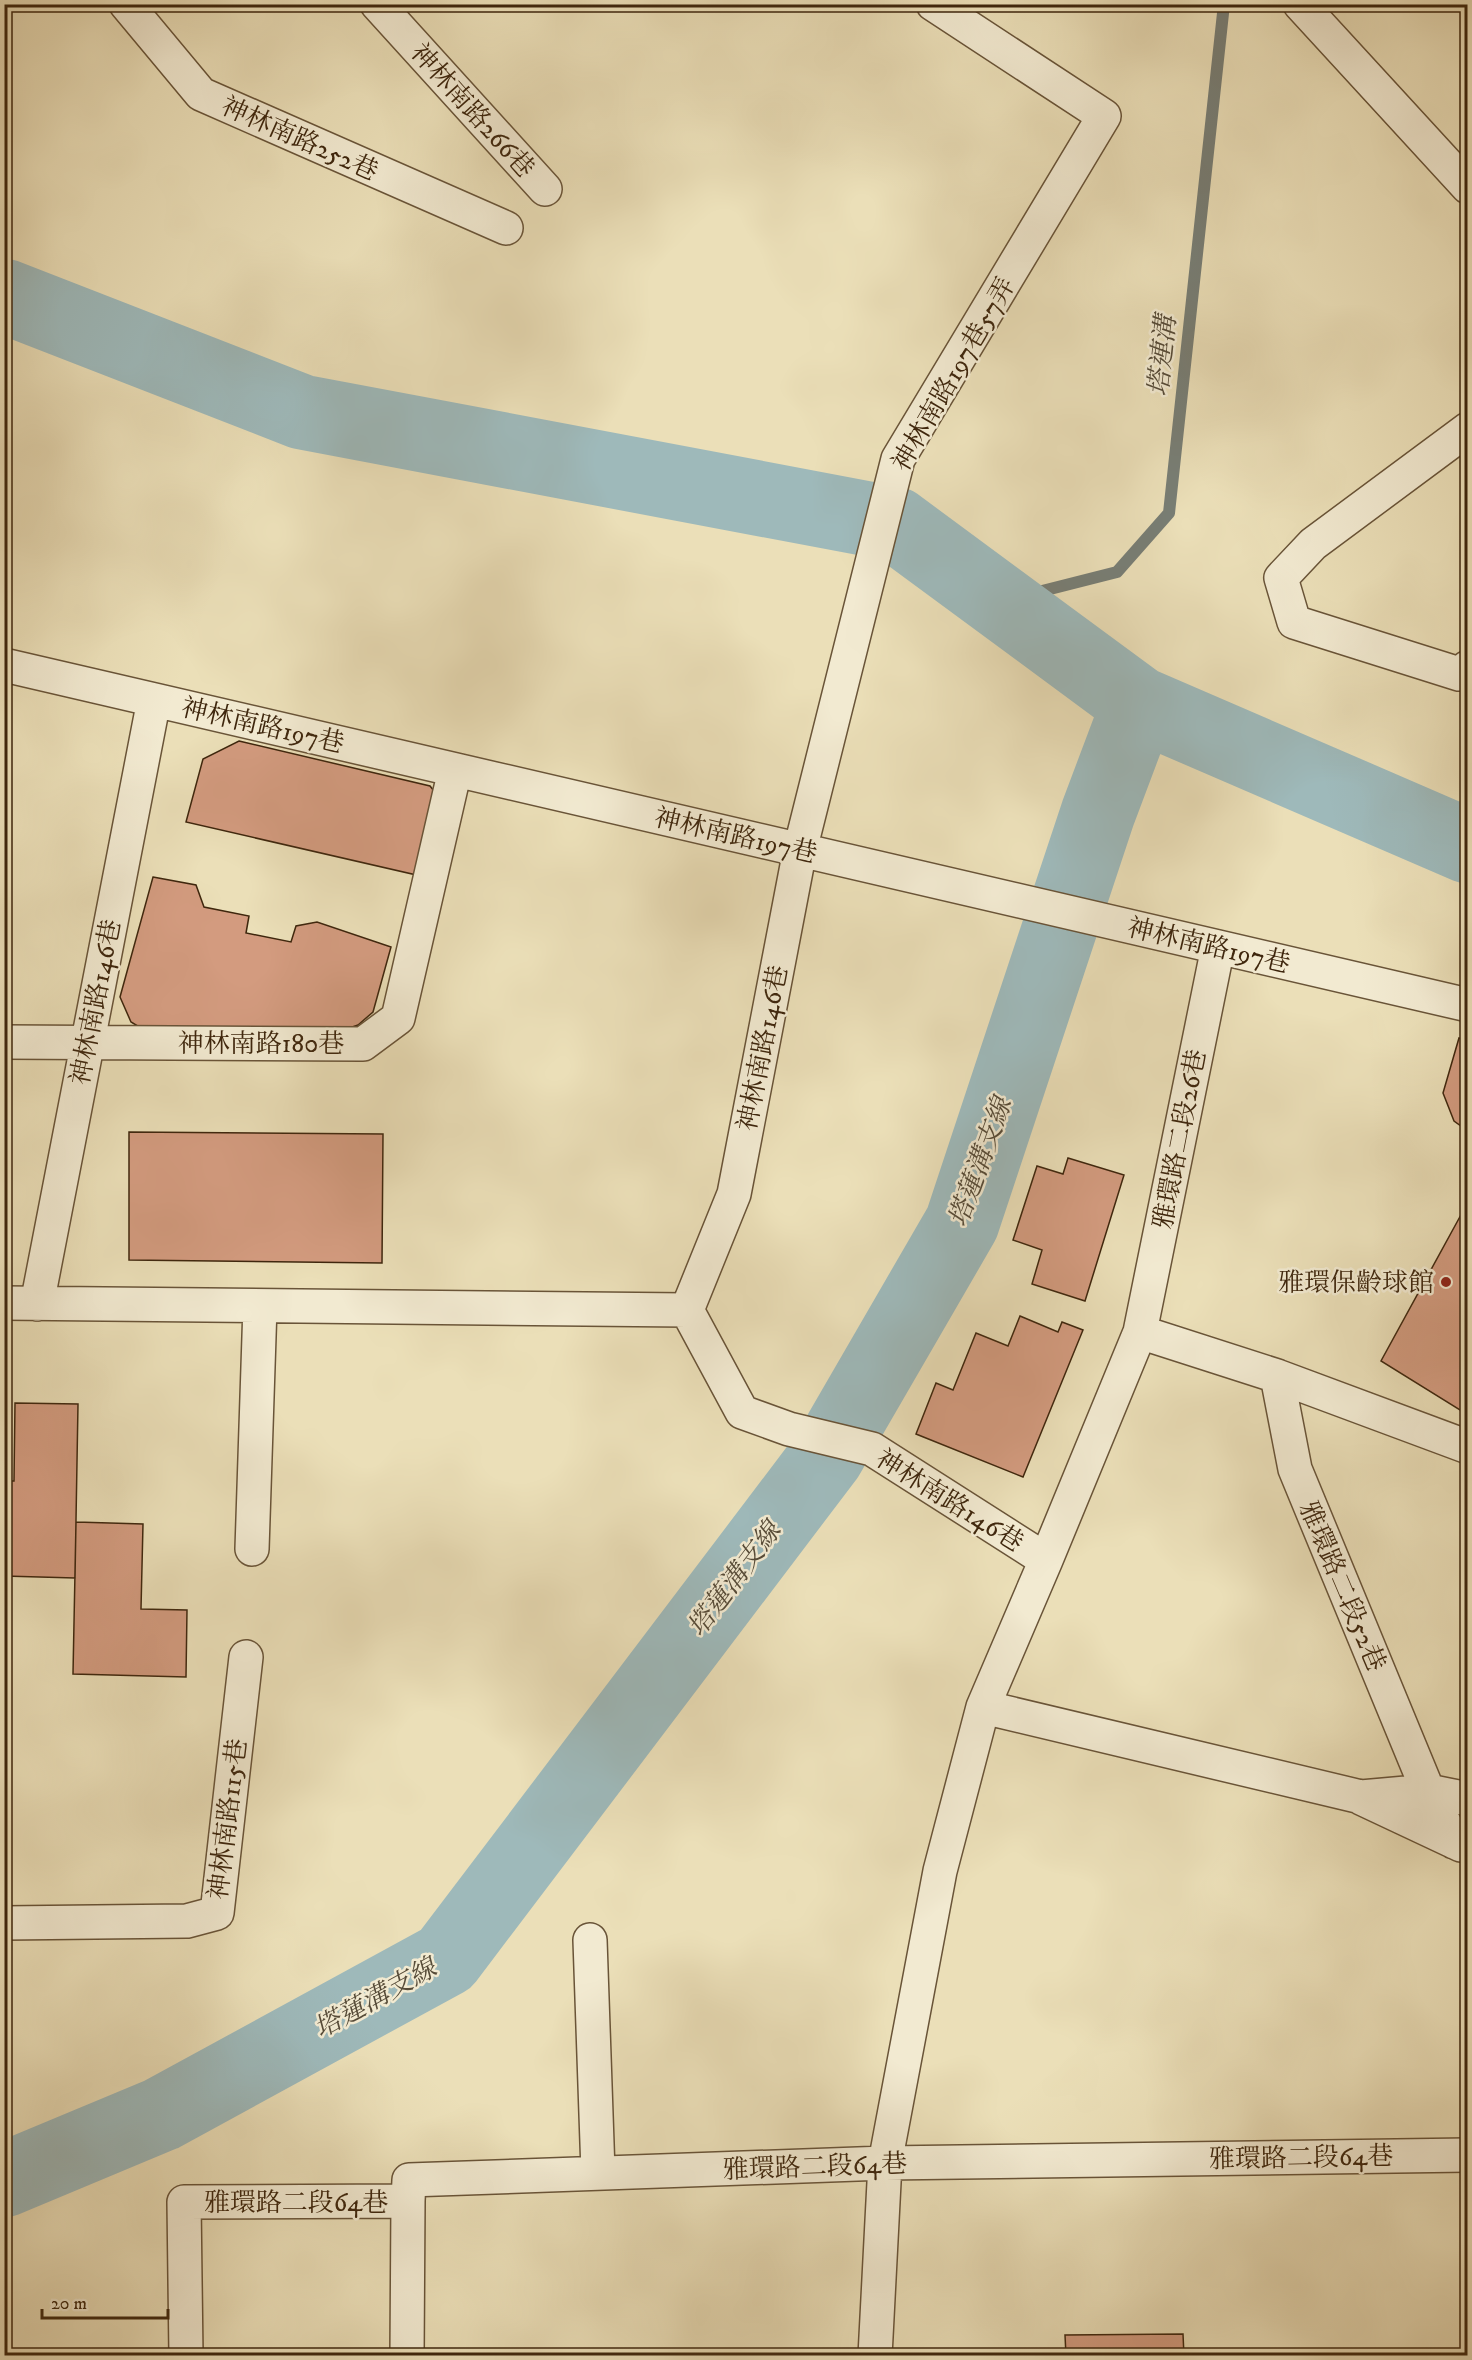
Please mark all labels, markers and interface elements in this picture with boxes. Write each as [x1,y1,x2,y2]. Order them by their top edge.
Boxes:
street label: 神林南路266巷 [403,37,541,185]
street label: 神林南路252巷 [216,90,383,189]
street label: 神林南路197巷57弄 [885,272,1023,478]
water label: 塔連溝 [1142,310,1185,398]
street label: 神林南路197巷 [178,692,347,761]
street label: 神林南路197巷 [651,802,820,871]
street label: 神林南路197巷 [1124,912,1293,981]
street label: 神林南路146巷 [64,917,129,1088]
street label: 神林南路146巷 [731,963,796,1134]
street label: 神林南路180巷 [178,1028,344,1061]
street label: 雅環路二段26巷 [1147,1047,1214,1232]
water label: 塔蓮溝支線 [942,1090,1021,1232]
place label: 雅環保齡球館 [1278,1267,1434,1300]
marker: 雅環保齡球館 [1439,1275,1453,1289]
street label: 神林南路146巷 [869,1443,1029,1560]
street label: 雅環路二段52巷 [1291,1497,1392,1677]
water label: 塔蓮溝支線 [681,1513,791,1644]
street label: 神林南路115巷 [202,1737,255,1902]
water label: 塔蓮溝支線 [308,1950,445,2046]
street label: 雅環路二段64巷 [1208,2140,1394,2177]
street label: 雅環路二段64巷 [722,2148,908,2187]
street label: 雅環路二段64巷 [204,2187,388,2220]
scale bar [42,2282,168,2320]
text: 20 m [51,2293,87,2315]

